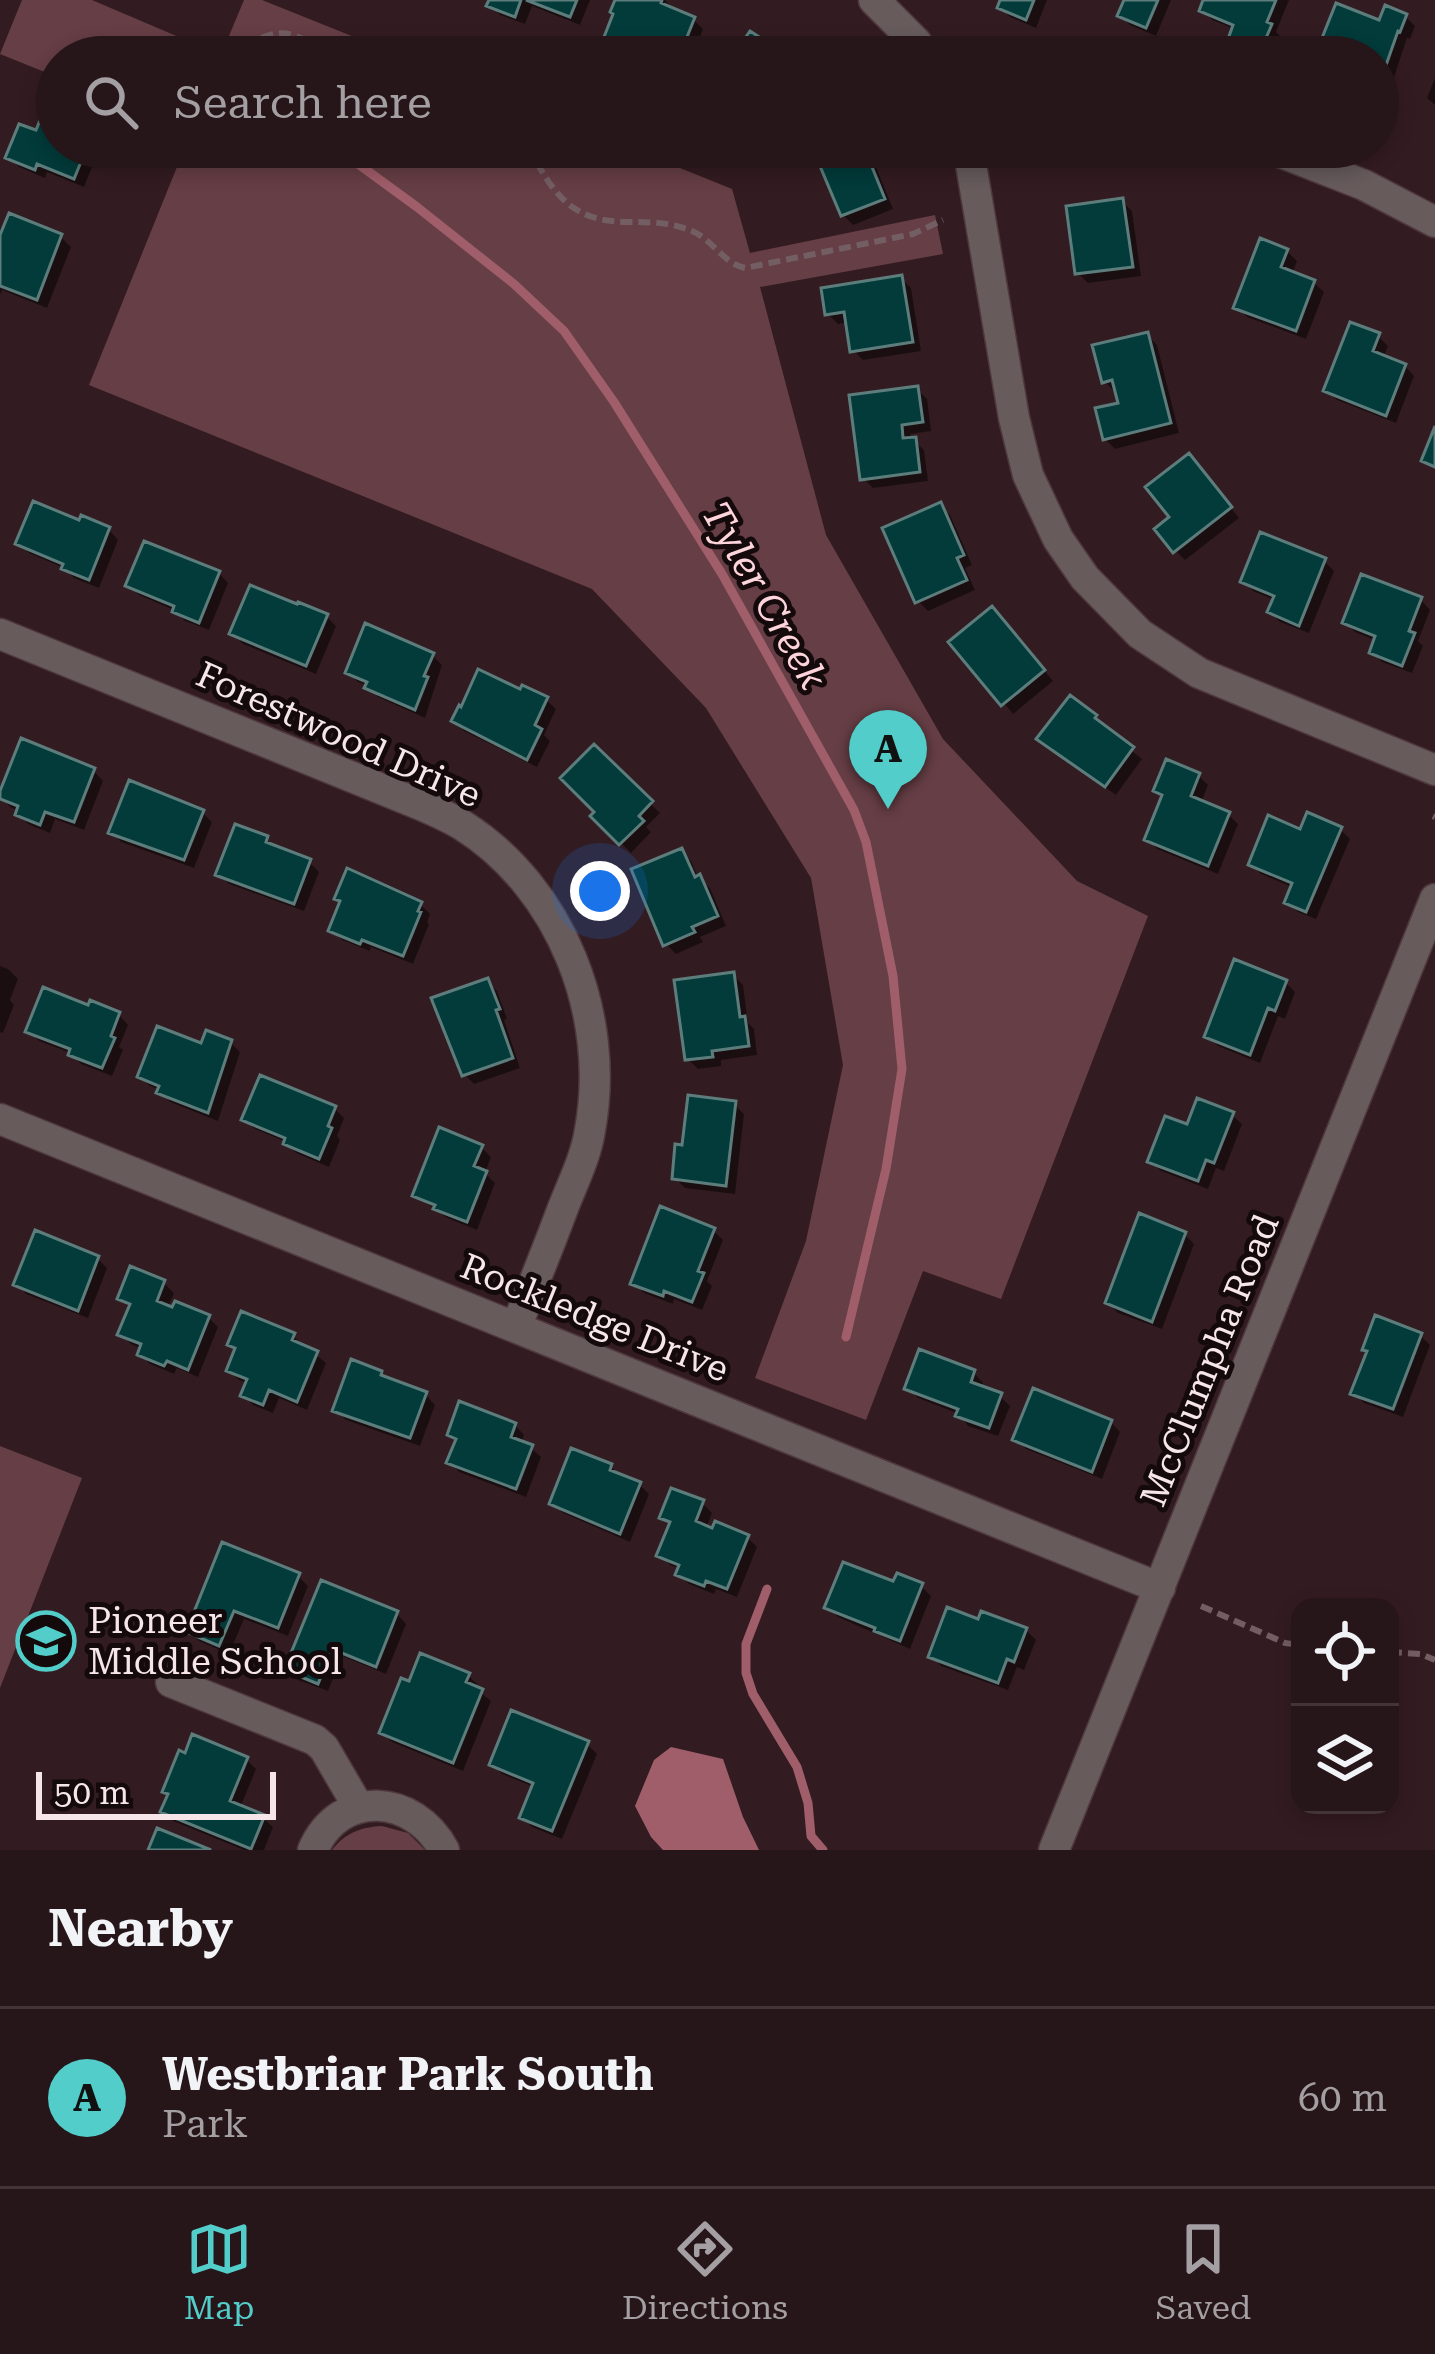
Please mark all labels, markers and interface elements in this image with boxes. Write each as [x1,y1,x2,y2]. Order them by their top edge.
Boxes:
search box [36,36,1399,168]
icon: search [78,69,144,135]
text: Search here [174,76,432,129]
water label: Tyler Creek [692,494,837,698]
street label: Forestwood Drive [190,653,487,816]
pin: A [849,710,927,809]
your location [570,861,630,921]
street label: McClumpha Road [1132,1208,1288,1512]
street label: Rockledge Drive [455,1245,735,1391]
map controls [1291,1598,1399,1814]
button: locate [1291,1598,1399,1706]
place label: Pioneer Middle School [88,1600,342,1683]
school or university icon: Pioneer Middle School [15,1610,77,1672]
button: layers [1291,1706,1399,1814]
scale bar [36,1766,276,1819]
text: 50 m [54,1773,129,1812]
text: Nearby [48,1899,233,1958]
text: Westbriar Park South [162,2048,653,2101]
text: A [73,2075,101,2121]
text: 60 m [1298,2075,1387,2121]
text: Park [162,2101,248,2147]
tab: Map [184,2216,254,2327]
tab: Directions [622,2216,788,2327]
tab: Saved [1156,2216,1251,2327]

